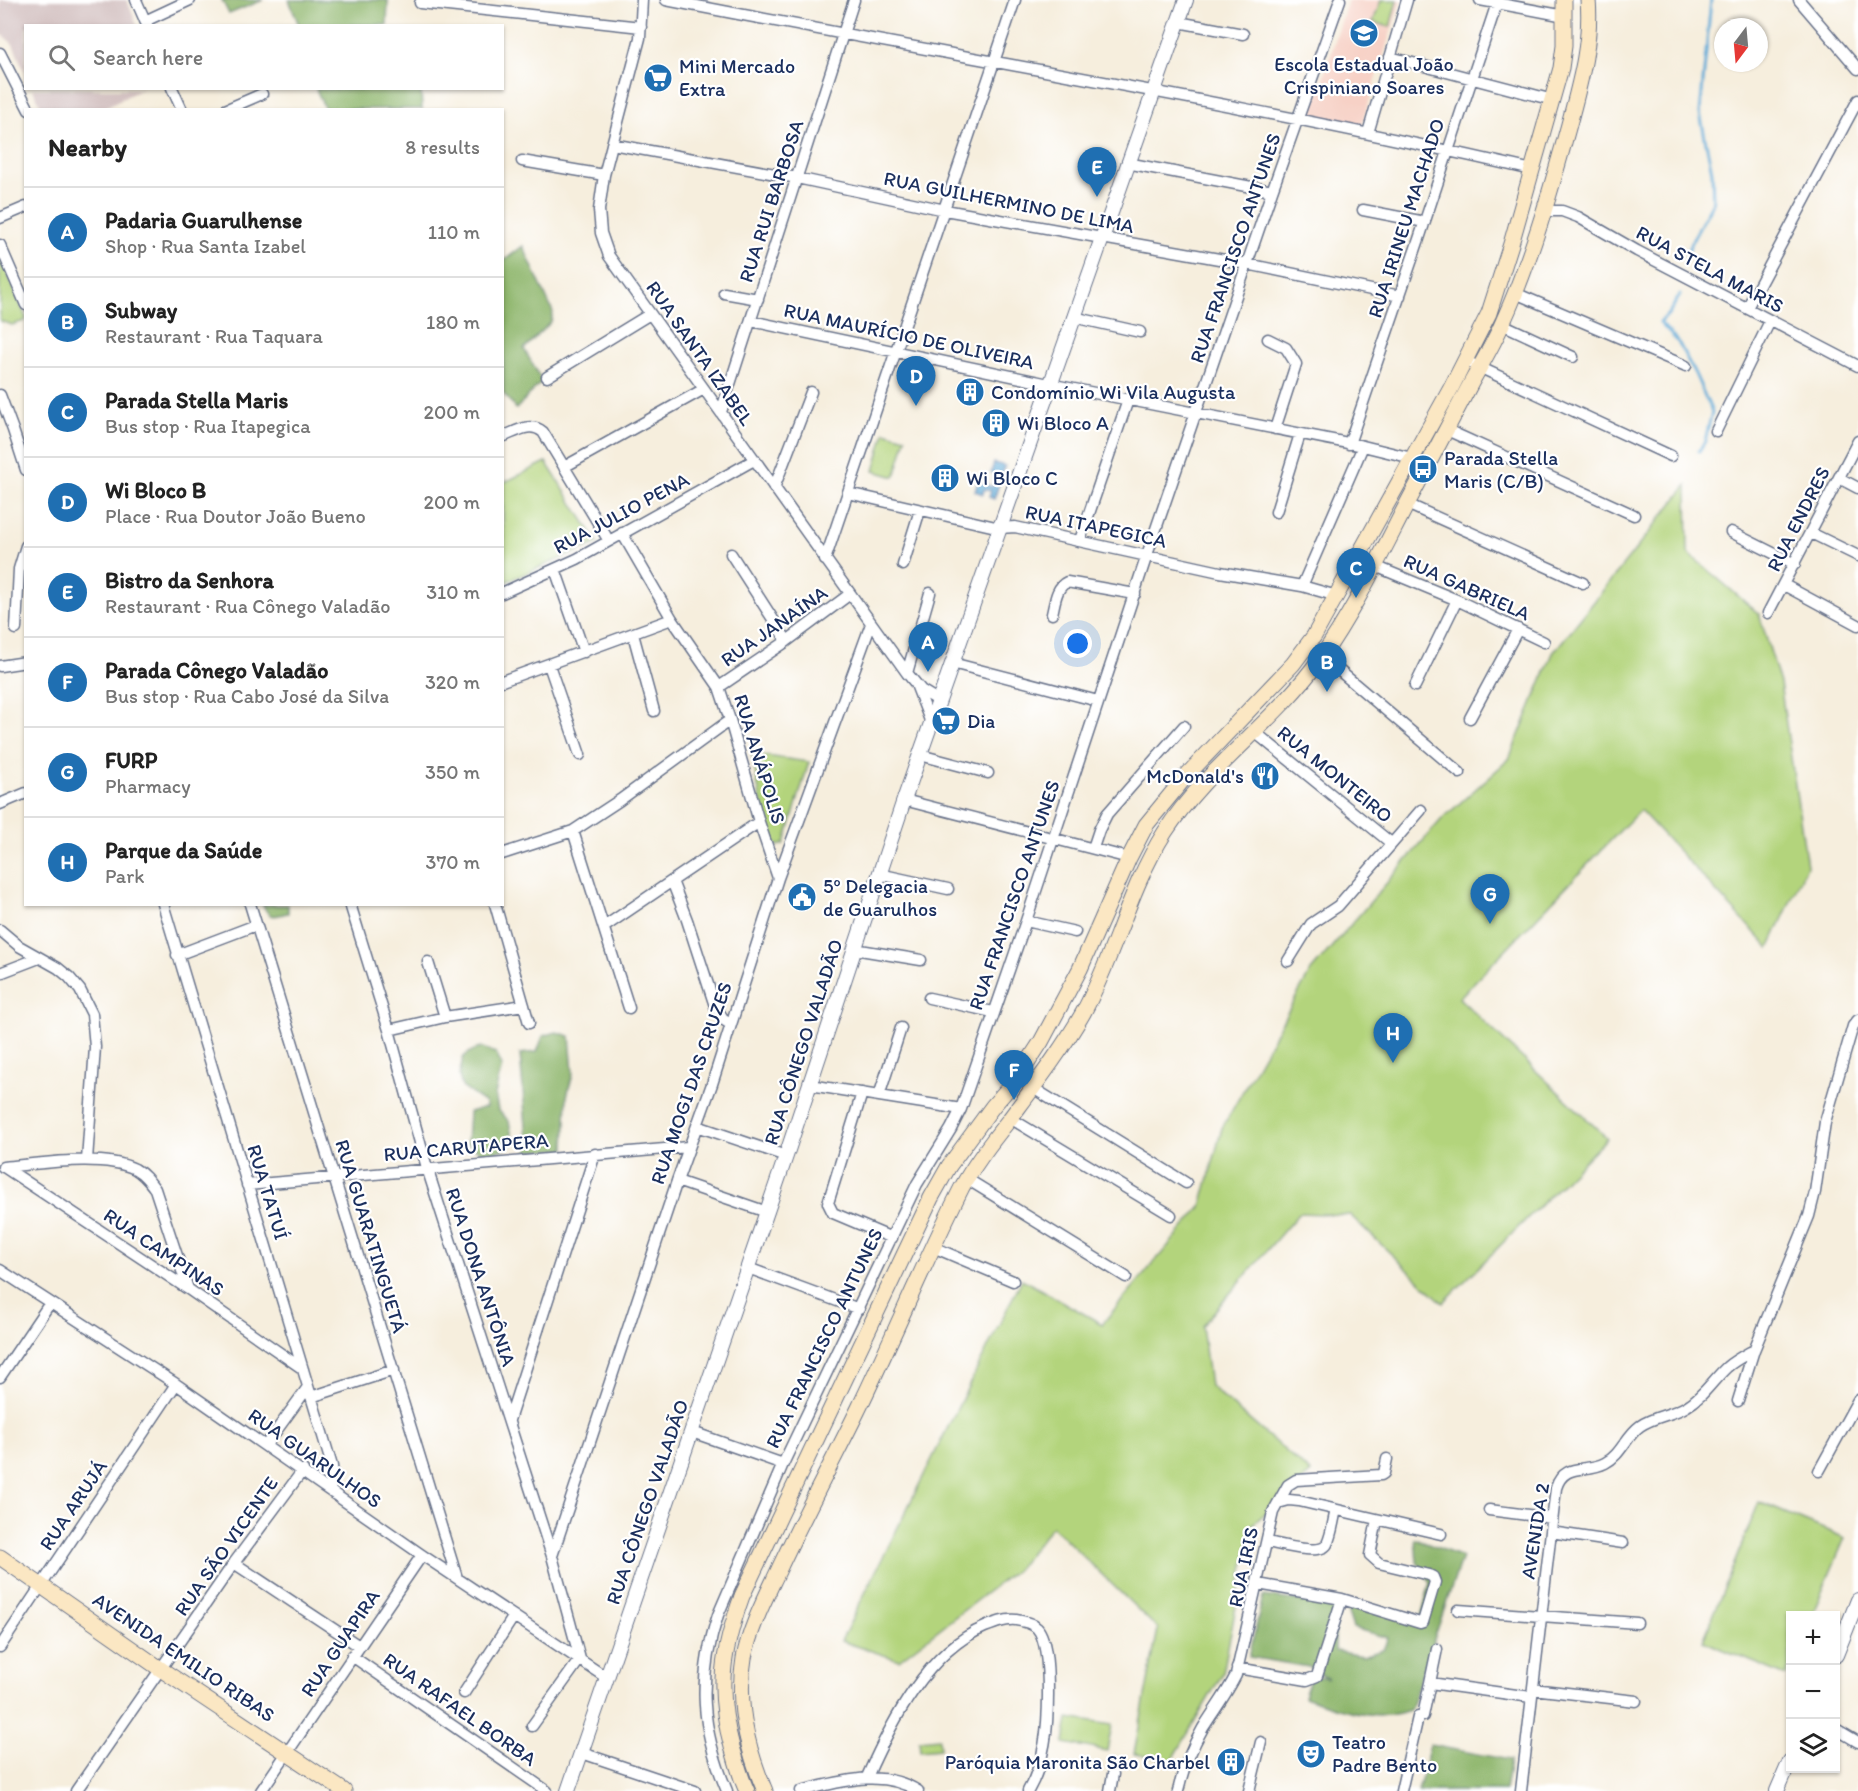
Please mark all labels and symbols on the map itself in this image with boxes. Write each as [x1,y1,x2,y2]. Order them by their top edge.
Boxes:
school or university icon: Escola Estadual João Crispiniano Soares [1348,17,1380,49]
north arrow [1714,18,1768,72]
place label: Escola Estadual João Crispiniano Soares [1274,52,1454,99]
place label: Mini Mercado Extra [679,54,795,101]
supermarket icon: Mini Mercado Extra [642,62,674,94]
street label: RUA IRINEU MACHADO [1362,115,1450,321]
street label: RUA RUI BARBOSA [733,117,809,285]
street label: RUA FRANCISCO ANTUNES [1184,130,1286,366]
pin: E [1078,148,1116,197]
street label: RUA GUILHERMINO DE LIMA [882,166,1136,238]
street label: RUA STELA MARIS [1632,220,1788,318]
street label: RUA SANTA IZABEL [641,276,759,430]
street label: RUA MAURÍCIO DE OLIVEIRA [781,297,1037,375]
pin: D [896,356,936,406]
building icon: Condomínio Wi Vila Augusta [954,376,986,408]
place label: Condomínio Wi Vila Augusta [991,380,1236,404]
building icon: Wi Bloco A [980,407,1012,439]
place label: Wi Bloco A [1017,411,1109,435]
place label: Parada Stella Maris (C/B) [1444,446,1558,493]
bus stop icon: Parada Stella Maris (C/B) [1407,453,1439,485]
building icon: Wi Bloco C [929,462,961,494]
street label: RUA ENDRES [1761,462,1835,576]
place label: Wi Bloco C [966,466,1058,490]
street label: RUA JULIO PENA [549,467,693,559]
street label: RUA ITAPEGICA [1023,499,1169,553]
pin: C [1336,548,1376,598]
street label: RUA GABRIELA [1400,548,1534,626]
street label: RUA JANAÍNA [716,580,832,672]
pin: A [908,622,948,672]
your location [1063,629,1092,658]
pin: B [1308,642,1346,692]
street label: RUA ANÁPOLIS [729,691,791,827]
supermarket icon: Dia [930,705,962,737]
place label: Dia [967,709,995,733]
street label: RUA MONTEIRO [1273,720,1397,828]
restaurant icon: McDonald's [1249,760,1281,792]
place label: McDonald's [1146,764,1244,788]
street label: RUA FRANCISCO ANTUNES [963,777,1065,1013]
place label: 5º Delegacia de Guarulhos [823,874,937,921]
pin: G [1470,874,1510,924]
public building icon: 5º Delegacia de Guarulhos [786,881,818,913]
street label: RUA CÔNEGO VALADÃO [758,936,848,1148]
street label: RUA MOGI DAS CRUZES [645,979,737,1187]
pin: H [1374,1014,1412,1063]
pin: F [994,1050,1034,1100]
street label: RUA CARUTAPERA [383,1128,550,1166]
street label: RUA GUARATINGUETÁ [330,1136,412,1336]
street label: RUA TATUÍ [242,1141,294,1243]
street label: RUA DONA ANTÔNIA [441,1185,521,1369]
street label: RUA CAMPINAS [99,1203,229,1301]
street label: RUA FRANCISCO ANTUNES [760,1224,888,1452]
street label: RUA CÔNEGO VALADÃO [601,1396,693,1608]
street label: RUA GUARULHOS [244,1403,386,1513]
street label: RUA ARUJÁ [34,1455,112,1555]
street label: RUA SÃO VICENTE [169,1472,283,1620]
street label: AVENIDA 2 [1516,1481,1555,1581]
street label: RUA IRIS [1223,1525,1263,1609]
street label: RUA GUAPIRA [295,1585,385,1701]
street label: AVENIDA EMILIO RIBAS [89,1587,279,1727]
street label: RUA RAFAEL BORBA [379,1647,541,1771]
place label: Teatro Padre Bento [1332,1730,1437,1777]
theatre icon: Teatro Padre Bento [1295,1738,1327,1770]
building icon: Paróquia Maronita São Charbel [1215,1746,1247,1778]
place label: Paróquia Maronita São Charbel [945,1750,1210,1774]

